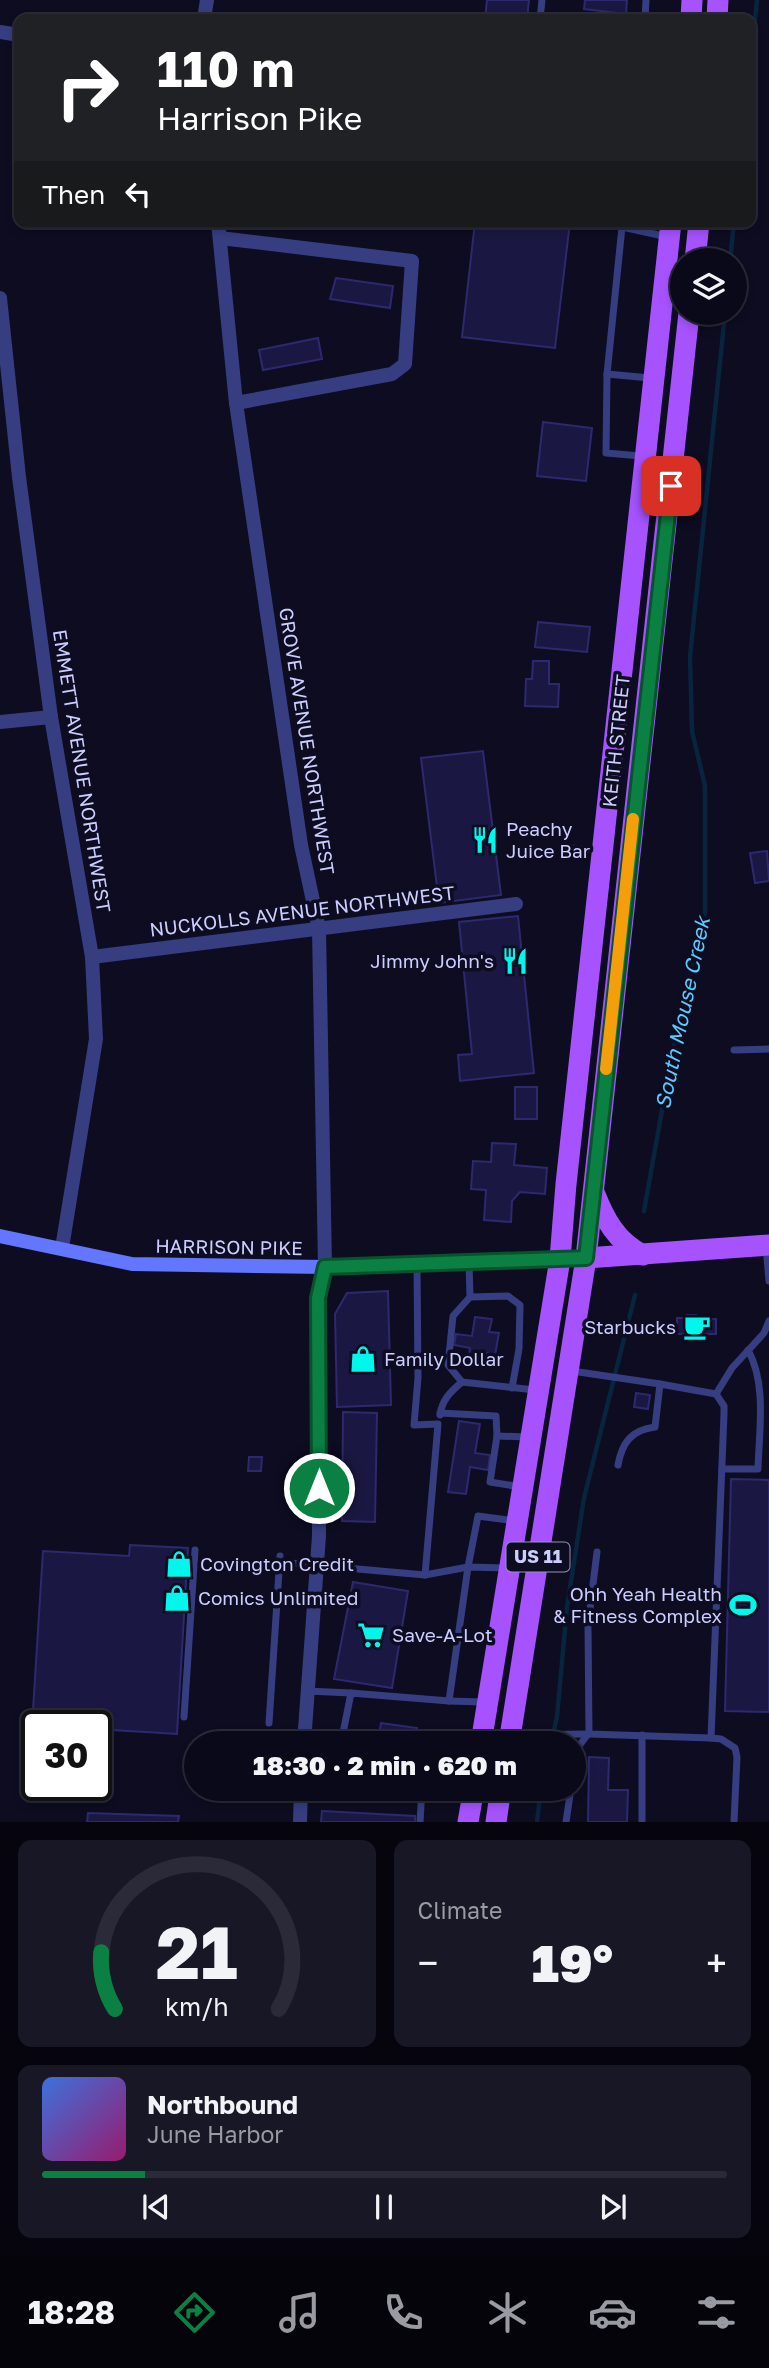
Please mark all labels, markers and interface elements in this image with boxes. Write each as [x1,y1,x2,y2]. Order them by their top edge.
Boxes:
text: 110 m [157,39,294,98]
icon: right [42,42,133,133]
text: Harrison Pike [157,99,362,137]
icon: left [119,175,157,213]
text: Then [42,179,105,210]
map controls [670,248,747,325]
button: layers [670,248,747,325]
pin [641,456,701,516]
icon: arrive [652,467,690,505]
street label: GROVE AVENUE NORTHWEST [275,606,340,876]
street label: EMMETT AVENUE NORTHWEST [49,628,116,914]
street label: KEITH STREET [597,673,634,809]
place label: Peachy Juice Bar [506,817,591,862]
restaurant icon: Peachy Juice Bar [470,825,500,855]
street label: NUCKOLLS AVENUE NORTHWEST [148,880,456,941]
water label: South Mouse Creek [649,912,716,1111]
restaurant icon: Jimmy John's [500,946,530,976]
place label: Jimmy John's [370,949,494,972]
street label: HARRISON PIKE [155,1234,303,1259]
cafe icon: Starbucks [682,1312,712,1342]
place label: Starbucks [584,1315,676,1338]
shop icon: Family Dollar [348,1344,378,1374]
place label: Family Dollar [384,1347,504,1370]
position arrow [282,1451,356,1525]
road number: US 11 [506,1542,570,1572]
shop icon: Covington Credit [164,1549,194,1579]
place label: Covington Credit [200,1552,354,1575]
place label: Ohh Yeah Health & Fitness Complex [553,1582,722,1627]
shop icon: Comics Unlimited [162,1583,192,1613]
place label: Comics Unlimited [198,1586,358,1609]
sports icon: Ohh Yeah Health & Fitness Complex [728,1590,758,1620]
supermarket icon: Save-A-Lot [356,1620,386,1650]
place label: Save-A-Lot [392,1623,493,1646]
speed limit sign: 30 [21,1710,112,1801]
text: 18:30 · 2 min · 620 m [253,1750,517,1781]
text: Climate [418,1896,502,1924]
text: 21 [156,1909,238,1996]
text: 19° [531,1931,613,1993]
text: − [418,1940,438,1985]
text: + [706,1940,727,1985]
text: km/h [165,1991,229,2022]
text: Northbound [147,2089,298,2120]
text: June Harbor [147,2120,283,2148]
icon: previous [137,2188,175,2226]
icon: pause [365,2188,403,2226]
icon: next [594,2188,632,2226]
icon: directions [170,2288,219,2337]
icon: music [275,2288,324,2337]
icon: phone [379,2288,428,2337]
icon: climate [483,2288,532,2337]
icon: car [588,2288,637,2337]
icon: filters [692,2288,741,2337]
text: 18:28 [28,2293,115,2331]

